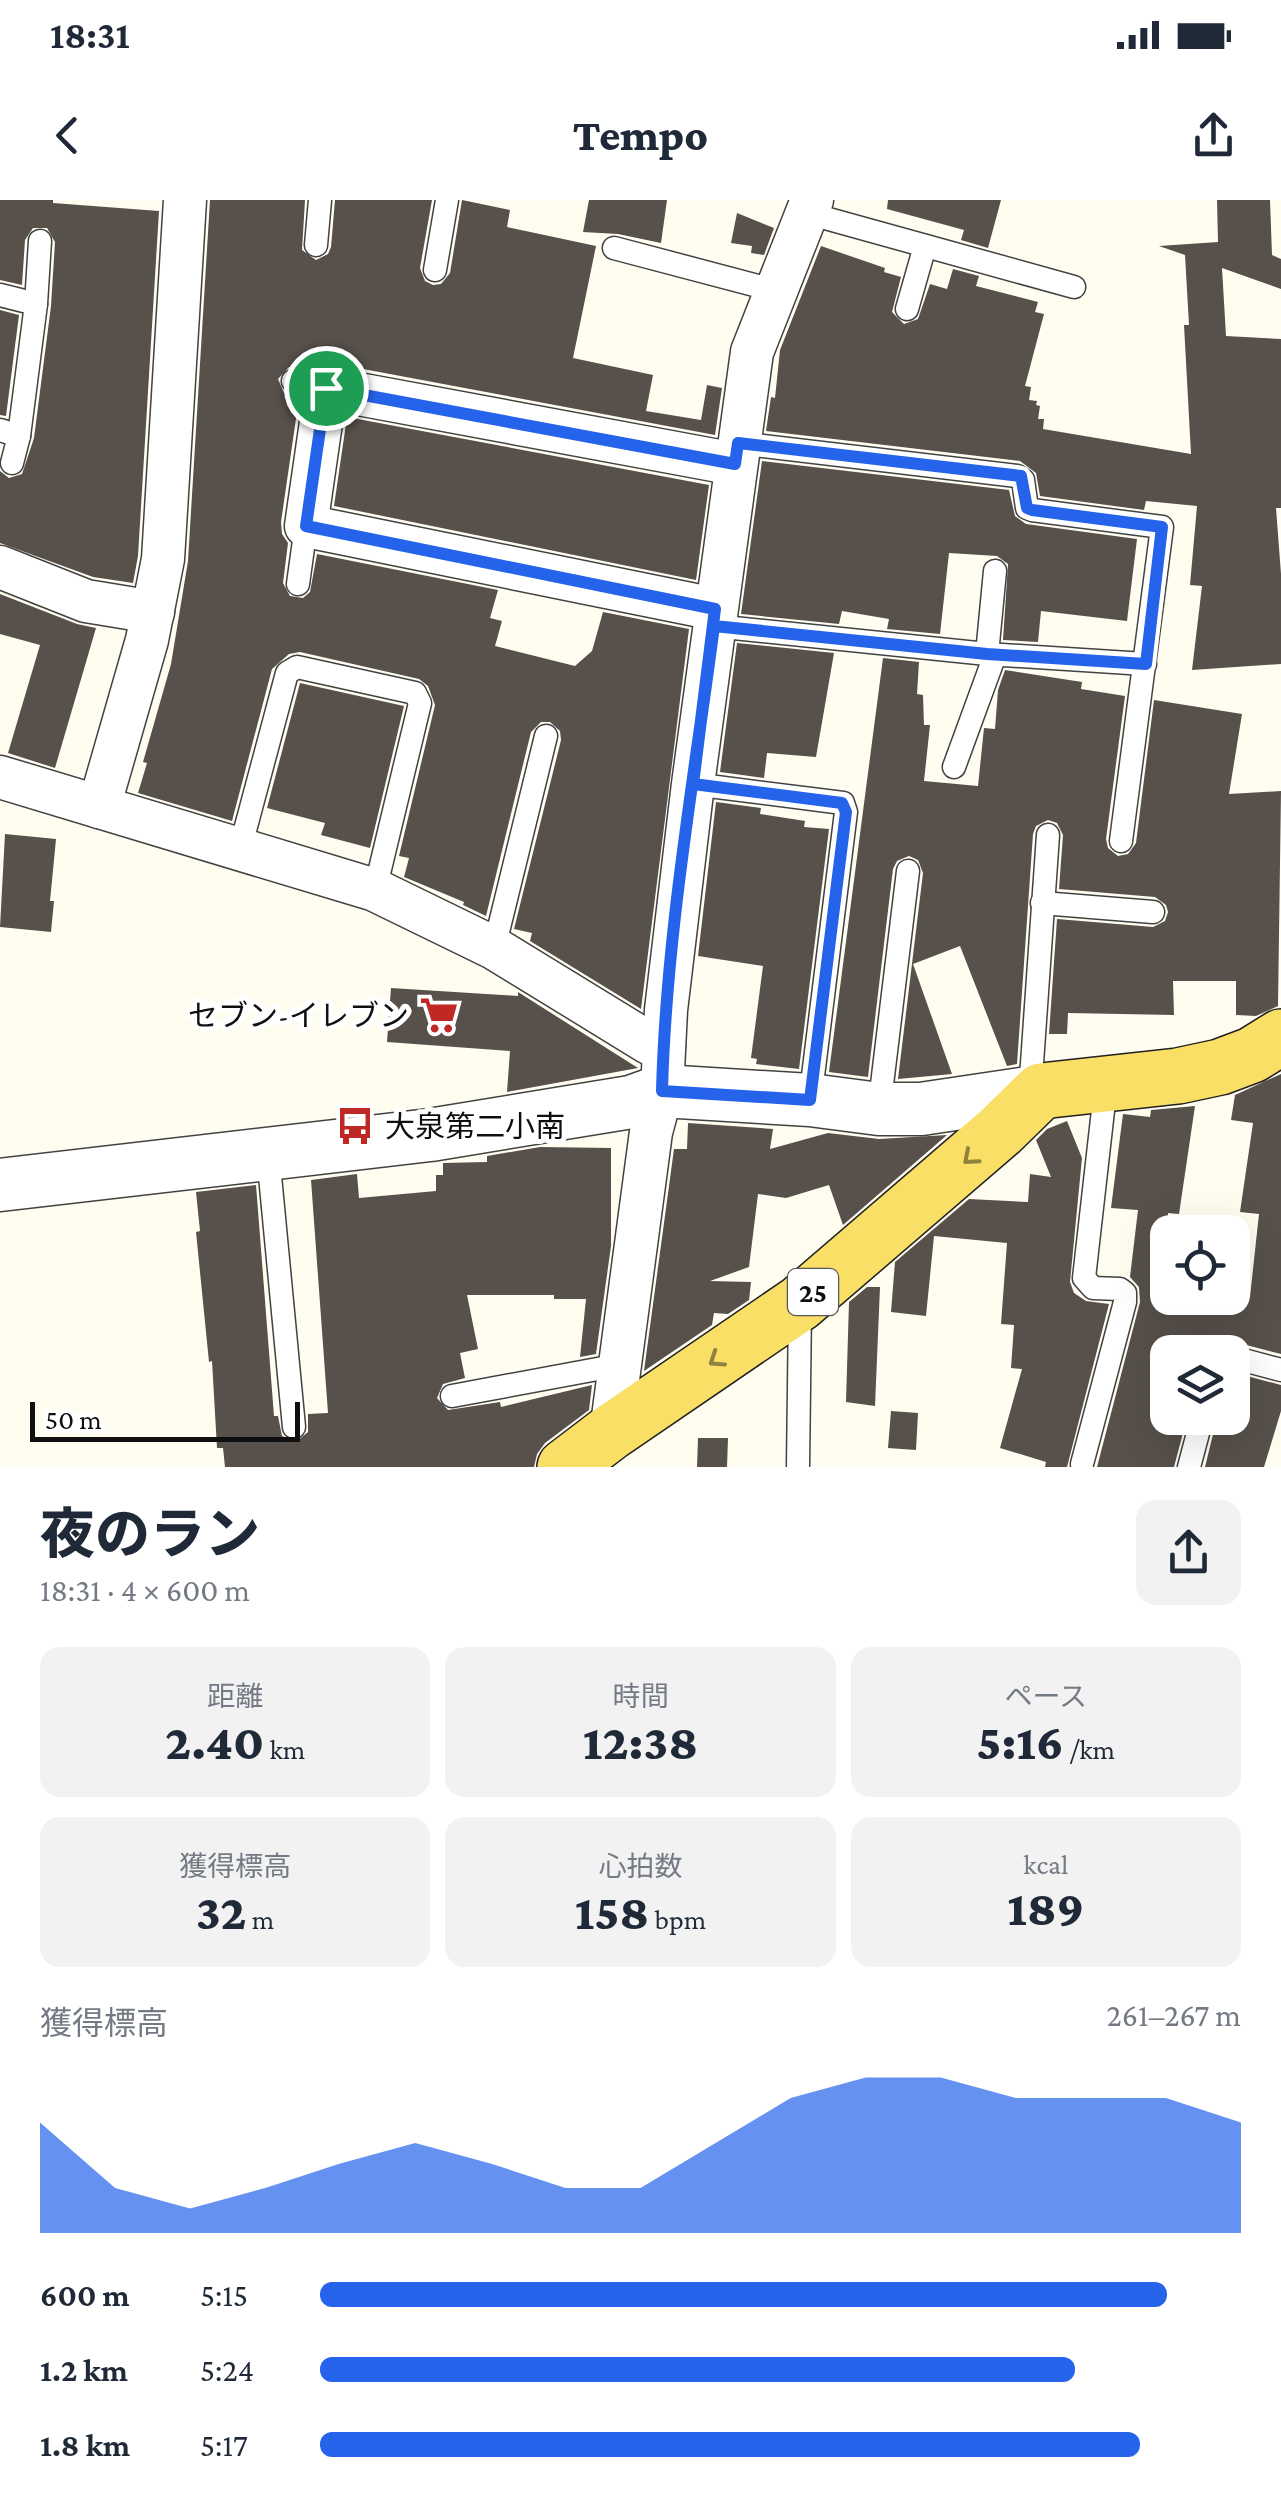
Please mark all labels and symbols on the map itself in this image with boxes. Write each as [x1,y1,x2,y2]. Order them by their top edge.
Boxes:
pin [284,346,369,431]
supermarket icon: セブン-イレブン [418,994,460,1036]
place label: セブン-イレブン [188,999,409,1032]
bus stop icon: 大泉第二小南 [334,1105,376,1147]
place label: 大泉第二小南 [385,1110,565,1143]
one-way arrow [963,1146,981,1164]
road number: 25 [788,1269,838,1315]
one-way arrow [709,1348,728,1366]
scale bar [30,1397,300,1442]

